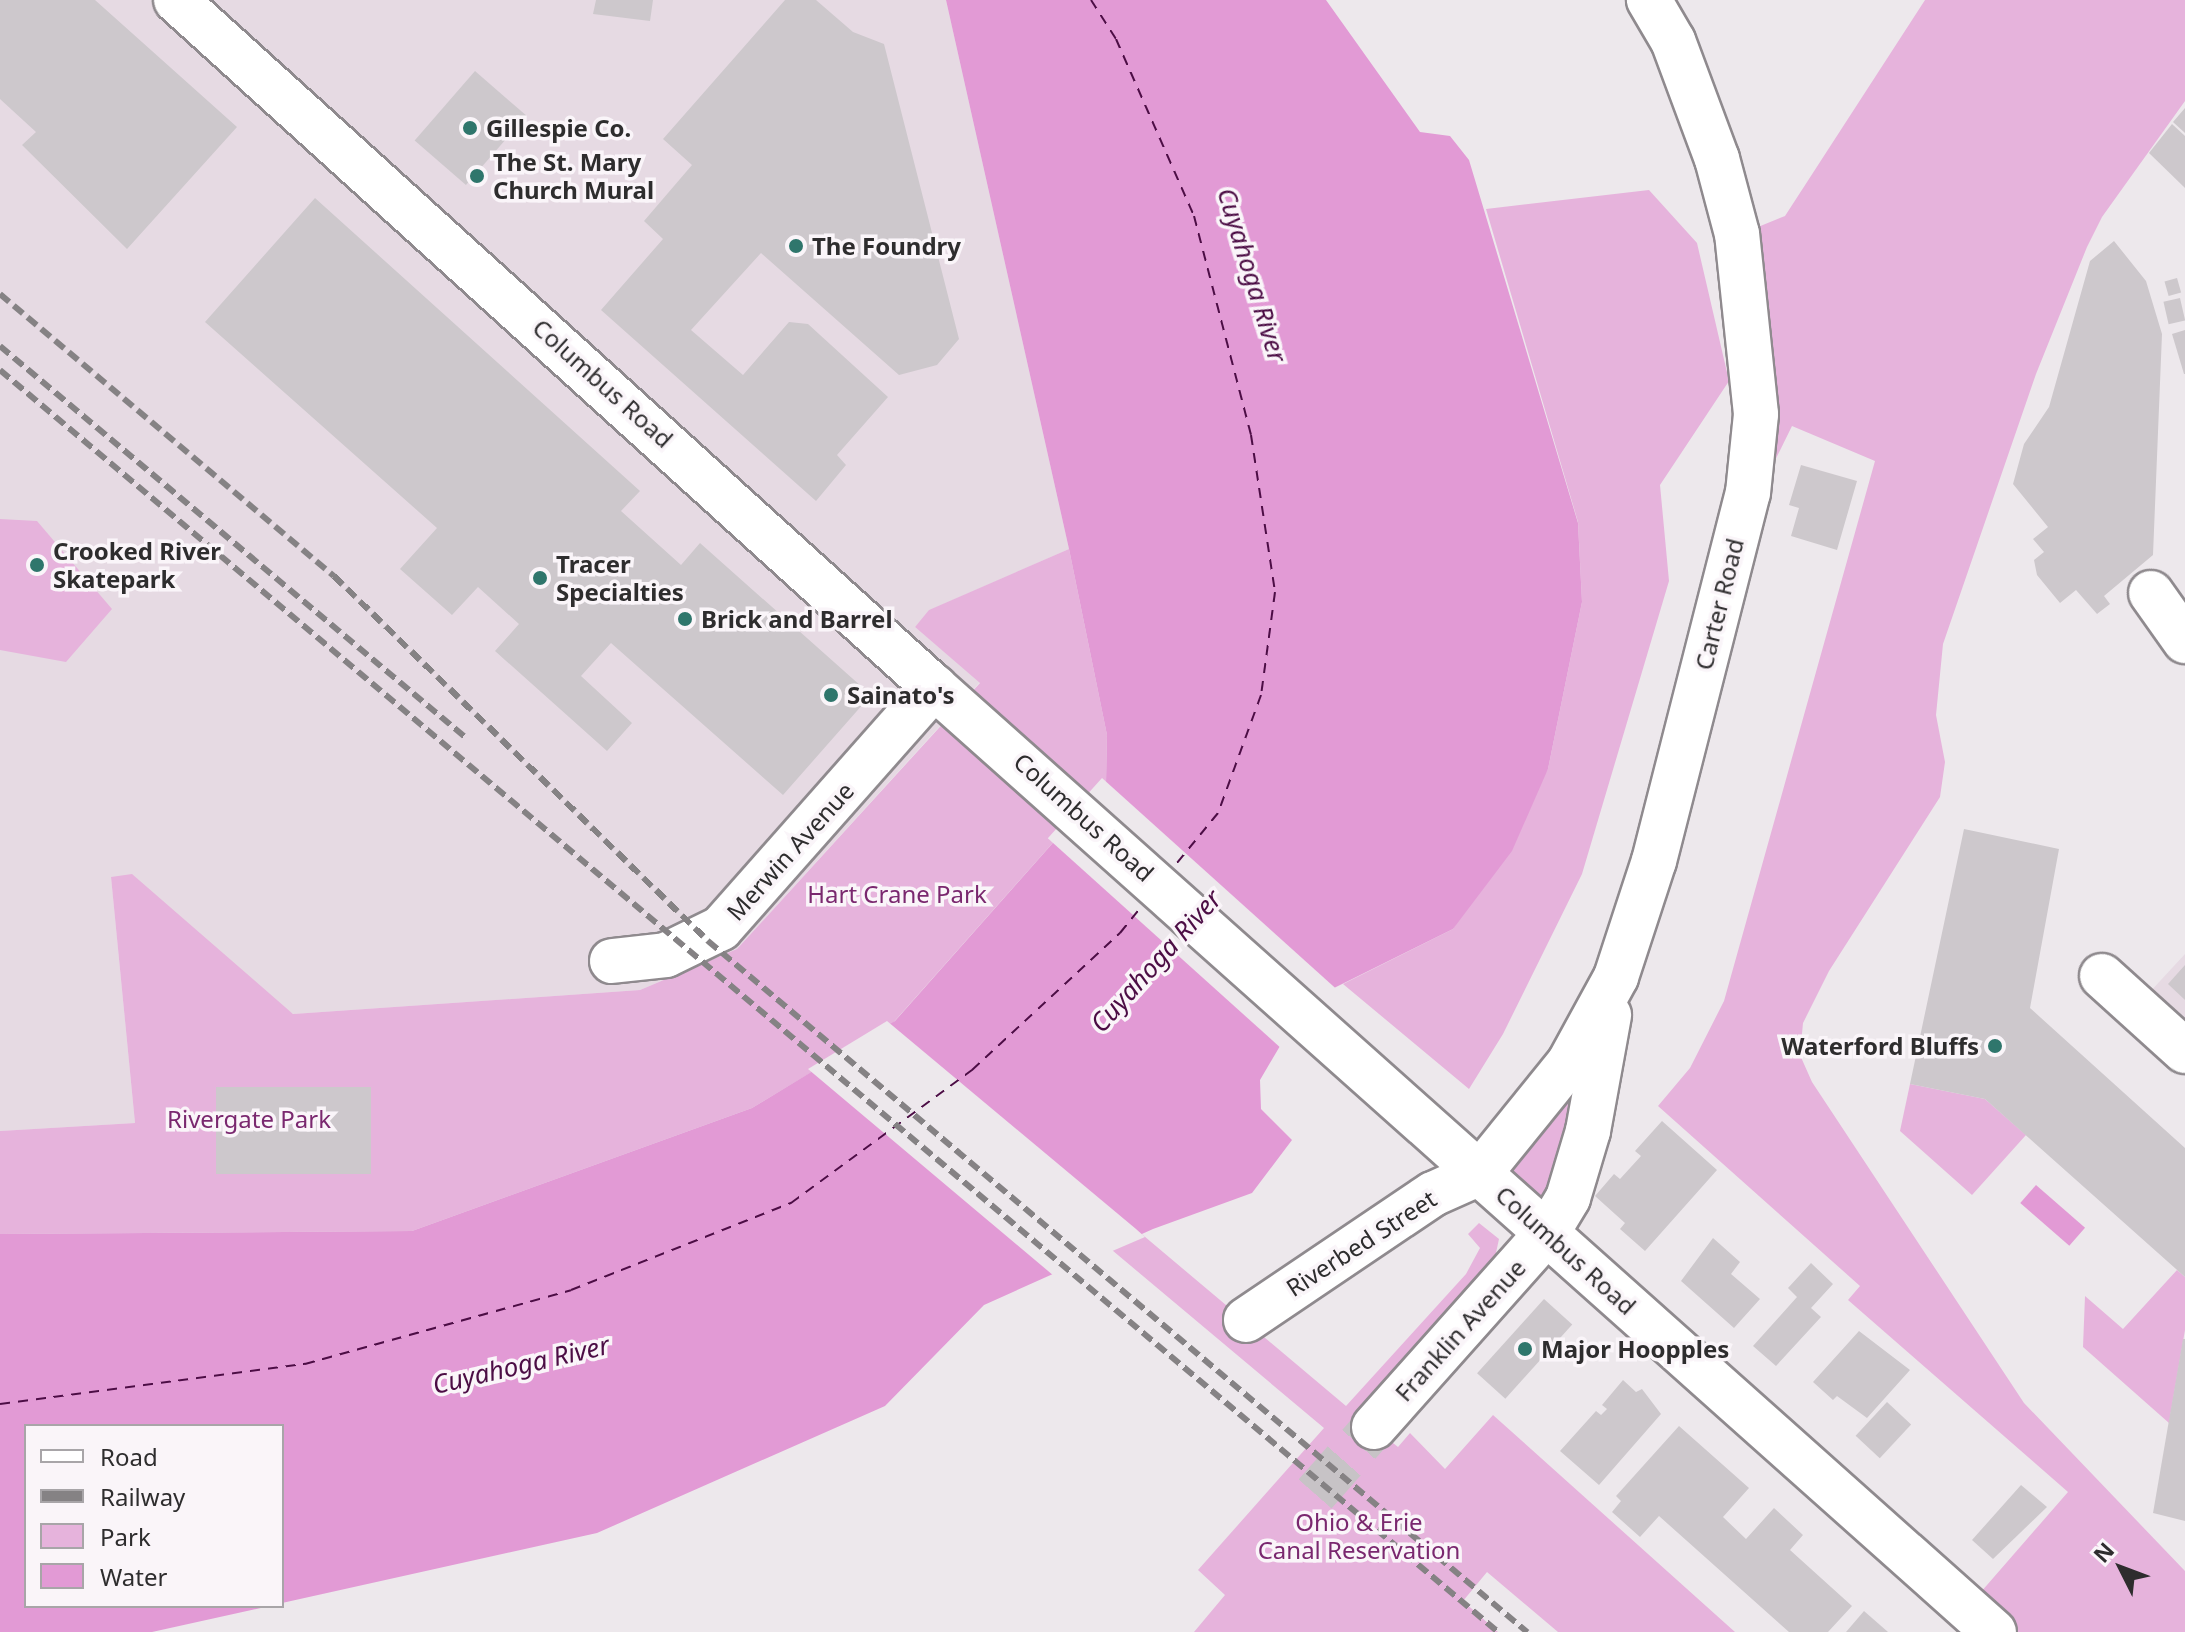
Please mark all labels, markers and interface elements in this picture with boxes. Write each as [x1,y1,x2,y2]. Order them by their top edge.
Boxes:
place label: Gillespie Co. [486,114,631,142]
marker: Gillespie Co. [461,119,479,137]
place label: The St. Mary Church Mural [493,148,654,204]
marker: The St. Mary Church Mural [468,167,486,185]
water label: Cuyahoga River [1211,184,1293,366]
place label: The Foundry [812,232,961,260]
marker: The Foundry [787,237,805,255]
street label: Columbus Road [527,313,679,453]
street label: Carter Road [1689,535,1749,673]
place label: Crooked River Skatepark [53,537,221,593]
place label: Tracer Specialties [556,550,684,606]
marker: Crooked River Skatepark [28,556,46,574]
marker: Tracer Specialties [531,569,549,587]
place label: Brick and Barrel [701,605,893,633]
marker: Brick and Barrel [676,610,694,628]
place label: Sainato's [847,681,955,709]
marker: Sainato's [822,686,840,704]
street label: Columbus Road [1008,747,1160,887]
street label: Merwin Avenue [721,776,859,926]
park label: Hart Crane Park [807,880,987,908]
water label: Cuyahoga River [1084,883,1228,1039]
place label: Waterford Bluffs [1781,1032,1979,1060]
marker: Waterford Bluffs [1986,1037,2004,1055]
park label: Rivergate Park [167,1105,331,1133]
street label: Columbus Road [1490,1180,1642,1320]
street label: Riverbed Street [1281,1184,1441,1302]
street label: Franklin Avenue [1389,1253,1531,1407]
water label: Cuyahoga River [430,1329,612,1401]
place label: Major Hoopples [1541,1335,1729,1363]
marker: Major Hoopples [1516,1340,1534,1358]
legend [24,1424,284,1608]
text: Road [100,1440,158,1473]
text: Railway [100,1480,185,1513]
park label: Ohio & Erie Canal Reservation [1258,1508,1460,1564]
text: Park [100,1520,151,1553]
north arrow [2081,1528,2161,1608]
text: N [2086,1535,2120,1569]
text: Water [100,1560,167,1593]

